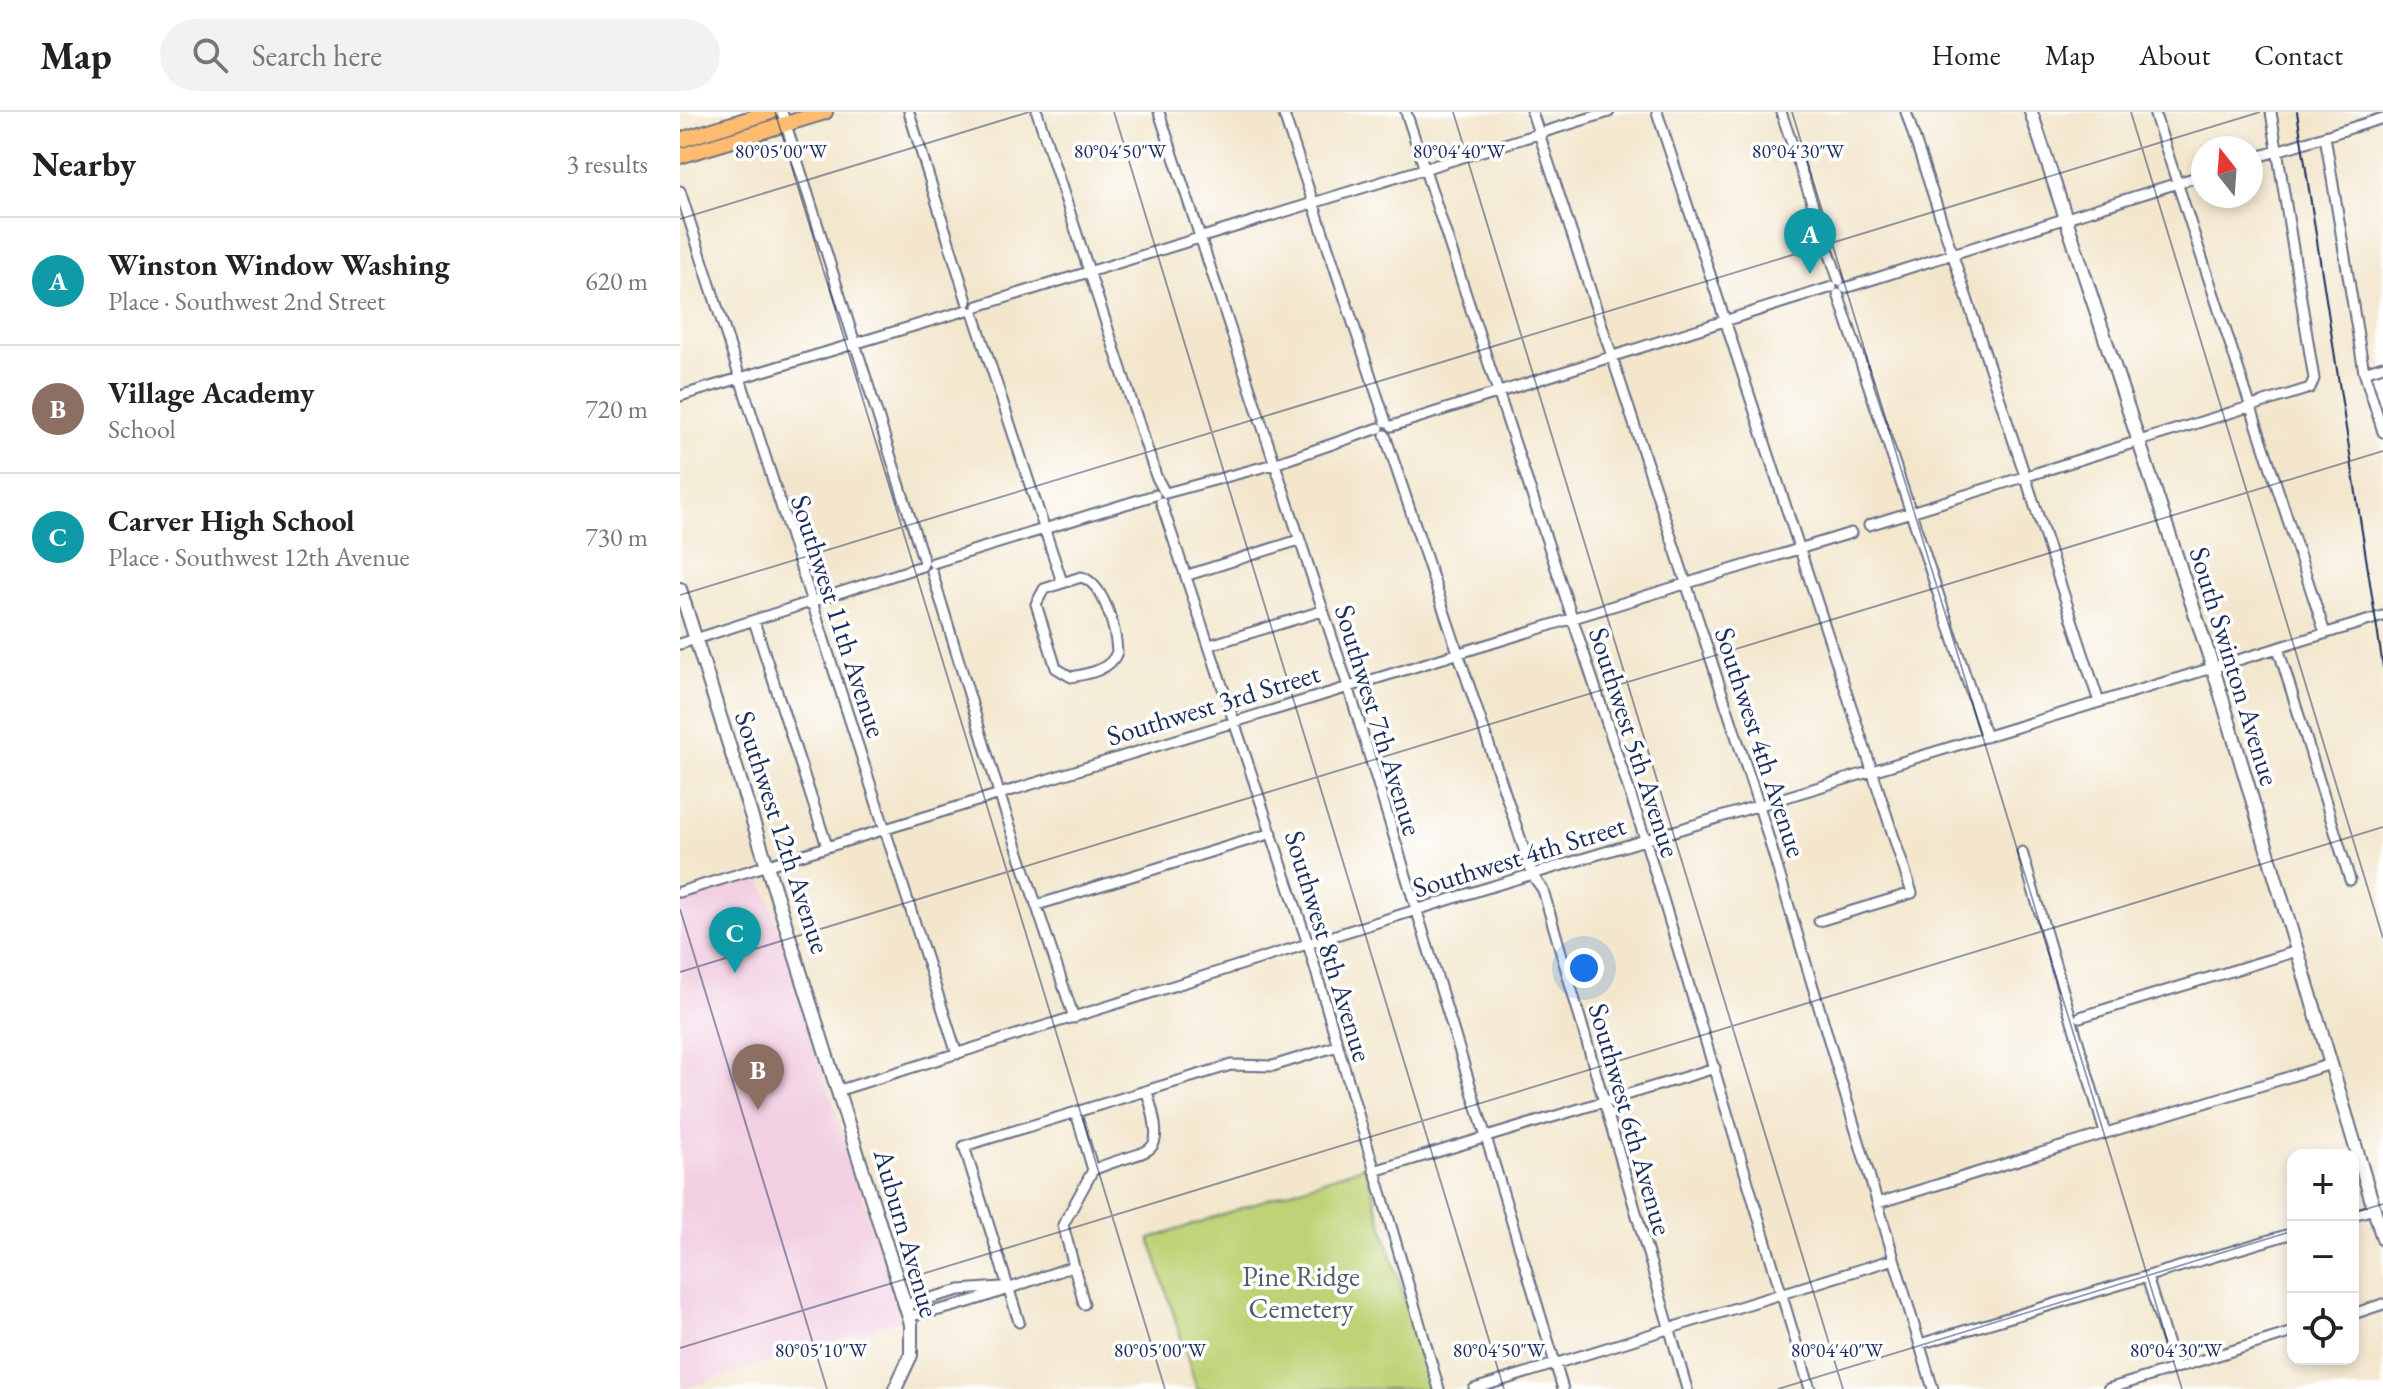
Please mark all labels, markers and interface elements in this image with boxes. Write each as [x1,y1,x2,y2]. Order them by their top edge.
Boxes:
search box [160,19,720,91]
text: Map [40,31,112,80]
icon: search [188,33,232,77]
text: Search here [252,36,382,75]
text: Home [1931,37,2001,73]
text: Map [2045,37,2095,73]
text: About [2139,37,2210,73]
text: Contact [2254,37,2343,73]
north arrow [2191,136,2263,208]
text: 80°05'00"W [735,138,828,164]
text: 80°04'50"W [1074,138,1167,164]
text: 80°04'40"W [1413,138,1506,164]
text: 80°04'30"W [1752,138,1845,164]
text: Nearby [32,142,136,186]
text: 3 results [567,147,648,181]
pin: A [1784,208,1836,274]
text: Winston Window Washing [108,245,450,284]
text: A [49,264,67,298]
text: 620 m [585,264,648,298]
text: Place · Southwest 2nd Street [108,284,385,318]
text: Village Academy [108,373,314,412]
text: B [50,392,66,426]
text: 720 m [585,392,648,426]
text: School [108,412,176,446]
street label: Southwest 11th Avenue [783,490,895,742]
text: Carver High School [108,501,355,540]
text: C [49,520,67,554]
text: 730 m [585,520,648,554]
text: Place · Southwest 12th Avenue [108,540,410,574]
street label: South Swinton Avenue [2182,542,2288,790]
street label: Southwest 7th Avenue [1327,600,1431,840]
street label: Southwest 5th Avenue [1581,622,1689,862]
street label: Southwest 4th Avenue [1707,622,1815,862]
street label: Southwest 3rd Street [1102,654,1324,754]
street label: Southwest 12th Avenue [727,706,839,958]
street label: Southwest 4th Street [1408,806,1630,905]
street label: Southwest 8th Avenue [1277,826,1381,1066]
pin: C [709,907,761,973]
your location [1564,948,1604,988]
street label: Southwest 6th Avenue [1581,999,1681,1239]
pin: B [732,1044,784,1110]
street label: Auburn Avenue [866,1144,948,1321]
map controls [2287,1149,2359,1365]
button: + [2287,1149,2359,1221]
button: − [2287,1221,2359,1293]
park label: Pine Ridge Cemetery [1242,1258,1360,1326]
button: locate [2287,1293,2359,1365]
text: 80°05'10"W [775,1337,868,1363]
text: 80°05'00"W [1114,1337,1207,1363]
text: 80°04'50"W [1453,1337,1546,1363]
text: 80°04'40"W [1791,1337,1884,1363]
text: 80°04'30"W [2130,1337,2223,1363]

